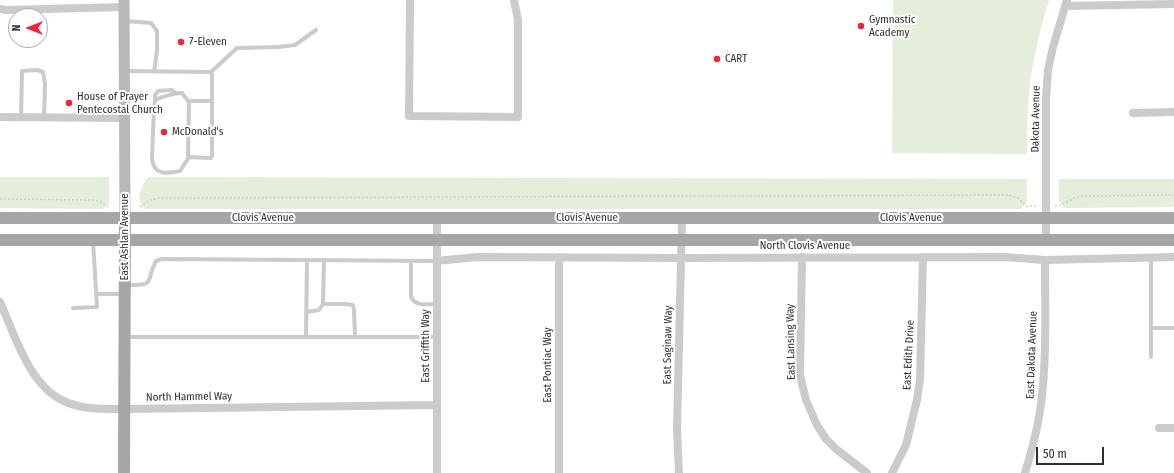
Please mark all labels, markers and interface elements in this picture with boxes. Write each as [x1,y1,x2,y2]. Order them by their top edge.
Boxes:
north arrow [8,8,48,48]
place label: Gymnastic Academy [869,13,916,39]
marker: Gymnastic Academy [856,21,866,31]
text: N [10,25,23,31]
place label: 7-Eleven [189,35,227,49]
marker: 7-Eleven [176,37,186,47]
place label: CART [725,52,747,66]
marker: CART [712,54,722,64]
street label: Dakota Avenue [1029,85,1043,153]
place label: House of Prayer Pentecostal Church [77,90,163,116]
marker: House of Prayer Pentecostal Church [64,98,74,108]
place label: McDonald's [172,125,223,139]
marker: McDonald's [159,127,169,137]
street label: East Ashlan Avenue [118,193,132,281]
street label: Clovis Avenue [232,211,294,225]
street label: Clovis Avenue [556,211,618,225]
street label: Clovis Avenue [880,211,942,225]
street label: North Clovis Avenue [760,239,850,253]
street label: East Lansing Way [784,304,798,380]
street label: East Saginaw Way [661,305,675,385]
street label: East Griffith Way [419,309,433,383]
street label: East Dakota Avenue [1024,311,1040,399]
street label: East Edith Drive [901,320,917,390]
street label: East Pontiac Way [541,327,555,403]
street label: North Hammel Way [146,390,232,404]
scale bar [1038,439,1106,465]
text: 50 m [1043,447,1067,461]

